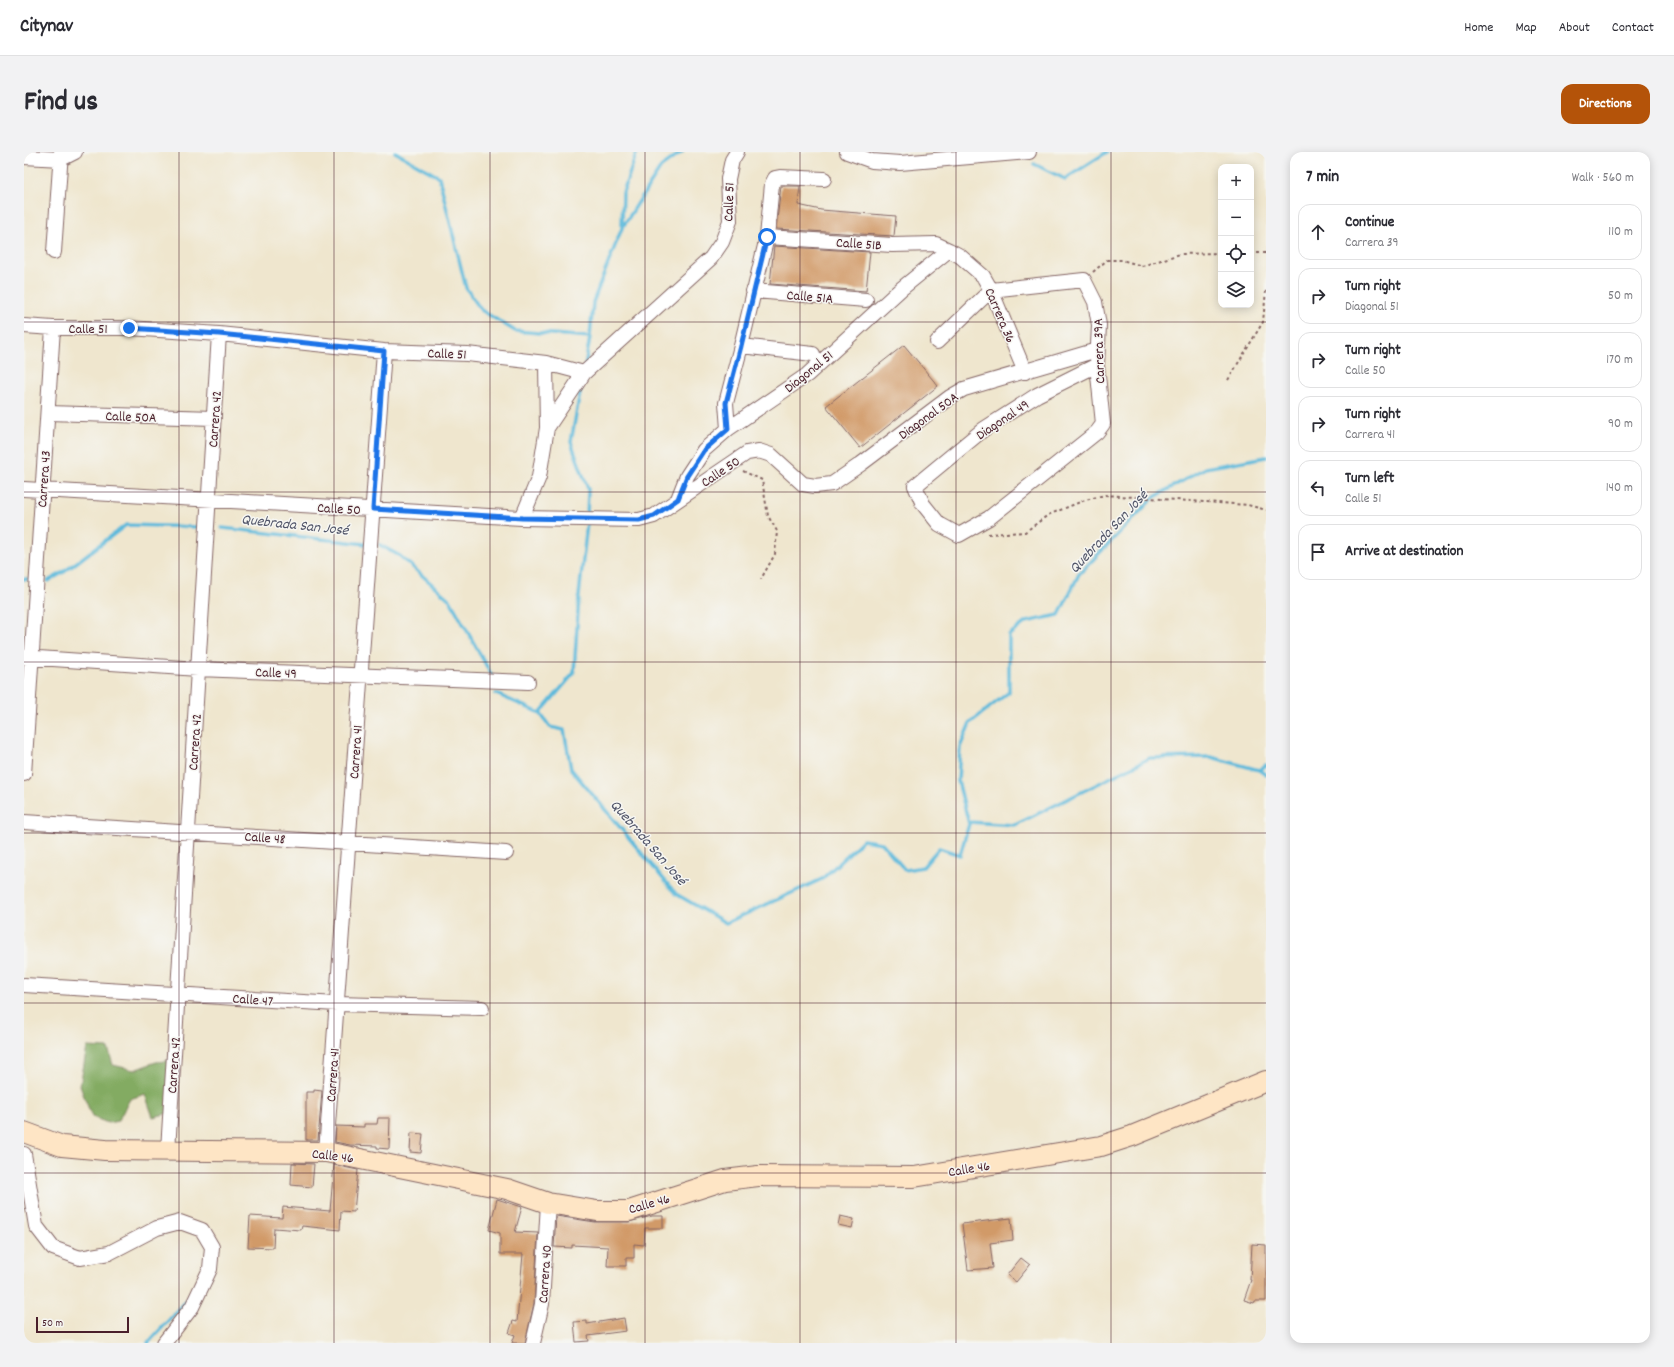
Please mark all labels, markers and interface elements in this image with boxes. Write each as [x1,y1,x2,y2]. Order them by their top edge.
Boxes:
text: Citynav [20,14,73,41]
text: Home [1464,18,1493,38]
text: Map [1515,18,1537,38]
text: About [1559,18,1590,38]
text: Contact [1612,18,1654,38]
text: Find us [24,84,98,124]
button: Directions [1561,84,1650,124]
map controls [1218,164,1254,308]
button: + [1218,164,1254,200]
text: 7 min [1306,166,1339,190]
text: Walk · 560 m [1572,169,1634,188]
street label: Calle 51 [719,182,741,222]
button: − [1218,200,1254,236]
text: Continue [1345,212,1394,234]
icon: ahead [1307,221,1329,243]
text: 110 m [1608,223,1633,242]
route start [758,228,776,246]
street label: Calle 51B [835,233,883,257]
text: Carrera 39 [1345,234,1399,253]
button: locate [1218,236,1254,272]
button: layers [1218,272,1254,308]
text: Turn right [1345,276,1401,298]
street label: Carrera 36 [979,285,1020,347]
icon: right [1307,285,1329,307]
street label: Calle 51A [786,286,834,310]
text: 50 m [1608,287,1633,306]
text: Diagonal 51 [1345,298,1399,317]
street label: Carrera 39A [1089,318,1111,384]
route end [120,319,138,337]
street label: Calle 51 [68,320,108,340]
text: Turn right [1345,340,1401,362]
street label: Calle 51 [427,344,467,366]
street label: Diagonal 51 [780,347,838,399]
icon: right [1307,349,1329,371]
text: 170 m [1606,351,1633,370]
text: Calle 50 [1345,362,1386,381]
street label: Diagonal 50A [895,388,964,445]
street label: Carrera 42 [204,390,228,448]
street label: Diagonal 49 [972,395,1034,446]
text: Turn right [1345,404,1401,426]
street label: Calle 50A [105,407,157,429]
icon: right [1307,413,1329,435]
text: 90 m [1608,415,1633,434]
text: Carrera 41 [1345,426,1395,445]
street label: Carrera 43 [33,450,57,508]
street label: Calle 50 [697,452,745,493]
text: Turn left [1345,468,1394,490]
icon: left [1307,477,1329,499]
text: 140 m [1606,479,1633,498]
water label: Quebrada San José [1065,484,1155,579]
text: Calle 51 [1345,490,1381,509]
street label: Calle 50 [317,499,361,521]
water label: Quebrada San José [240,509,351,543]
icon: arrive [1307,541,1329,563]
text: Arrive at destination [1345,541,1463,563]
street label: Calle 49 [255,663,297,685]
street label: Carrera 42 [184,713,208,771]
street label: Carrera 41 [345,725,369,780]
water label: Quebrada San José [604,796,692,892]
street label: Calle 48 [244,828,286,850]
street label: Calle 47 [232,990,274,1012]
street label: Carrera 42 [163,1036,187,1094]
street label: Carrera 41 [322,1048,346,1103]
street label: Calle 46 [311,1144,355,1169]
street label: Calle 46 [947,1157,992,1183]
street label: Calle 46 [627,1189,673,1220]
street label: Carrera 40 [534,1244,558,1304]
scale bar [36,1315,129,1334]
text: 50 m [42,1316,63,1332]

